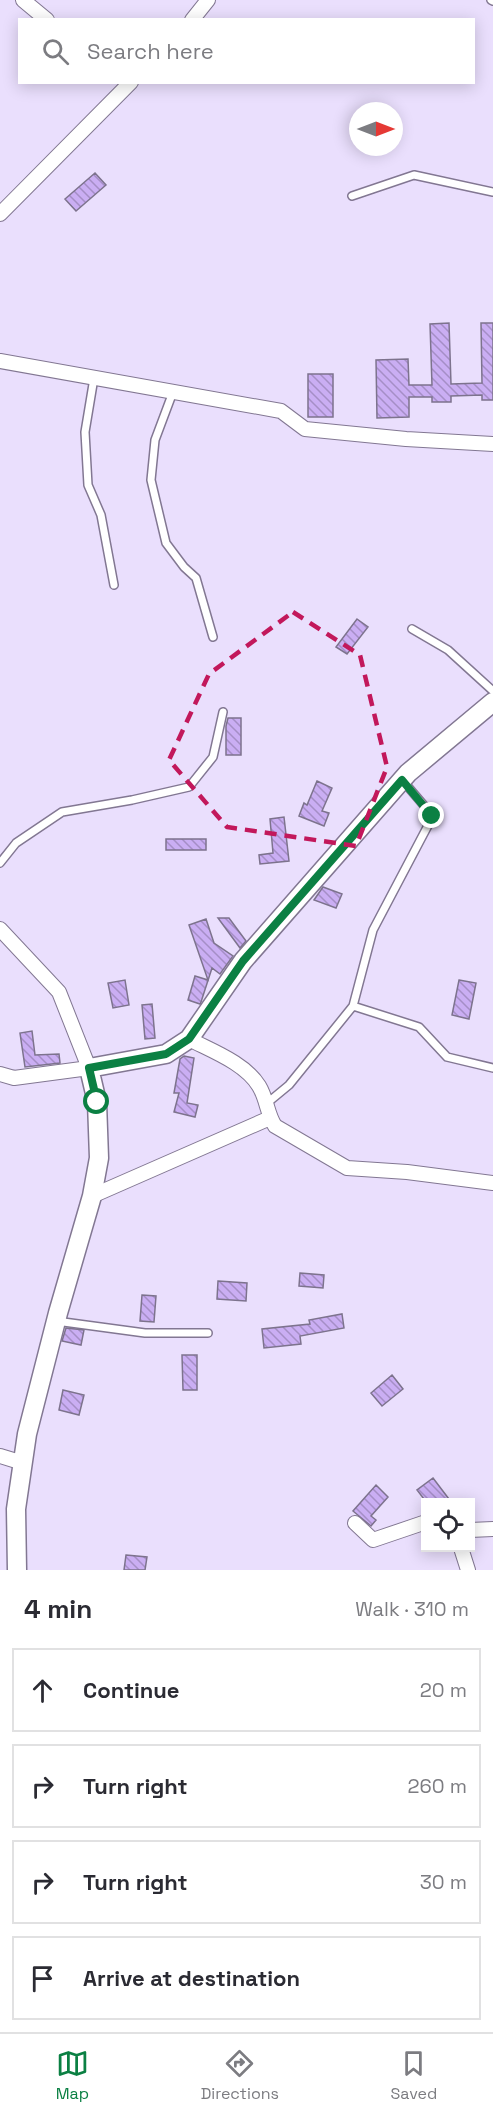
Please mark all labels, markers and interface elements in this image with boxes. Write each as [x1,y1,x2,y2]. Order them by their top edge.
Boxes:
search box [18,18,475,84]
icon: search [39,35,72,68]
text: Search here [87,37,214,65]
north arrow [349,102,403,156]
route end [418,802,444,828]
route start [83,1088,109,1114]
map controls [421,1498,475,1552]
button: locate [421,1498,475,1552]
text: 4 min [24,1592,92,1626]
text: Walk · 310 m [355,1596,469,1622]
icon: ahead [26,1674,59,1707]
text: Continue [83,1676,179,1704]
text: 20 m [420,1677,467,1703]
icon: right [26,1770,59,1803]
text: Turn right [83,1772,188,1800]
text: 260 m [408,1773,467,1799]
icon: right [26,1866,59,1899]
text: Turn right [83,1868,188,1896]
text: 30 m [420,1869,467,1895]
icon: arrive [26,1962,59,1995]
text: Arrive at destination [83,1964,300,1992]
tab: Map [56,2047,89,2104]
tab: Directions [201,2047,279,2104]
tab: Saved [391,2047,437,2104]

